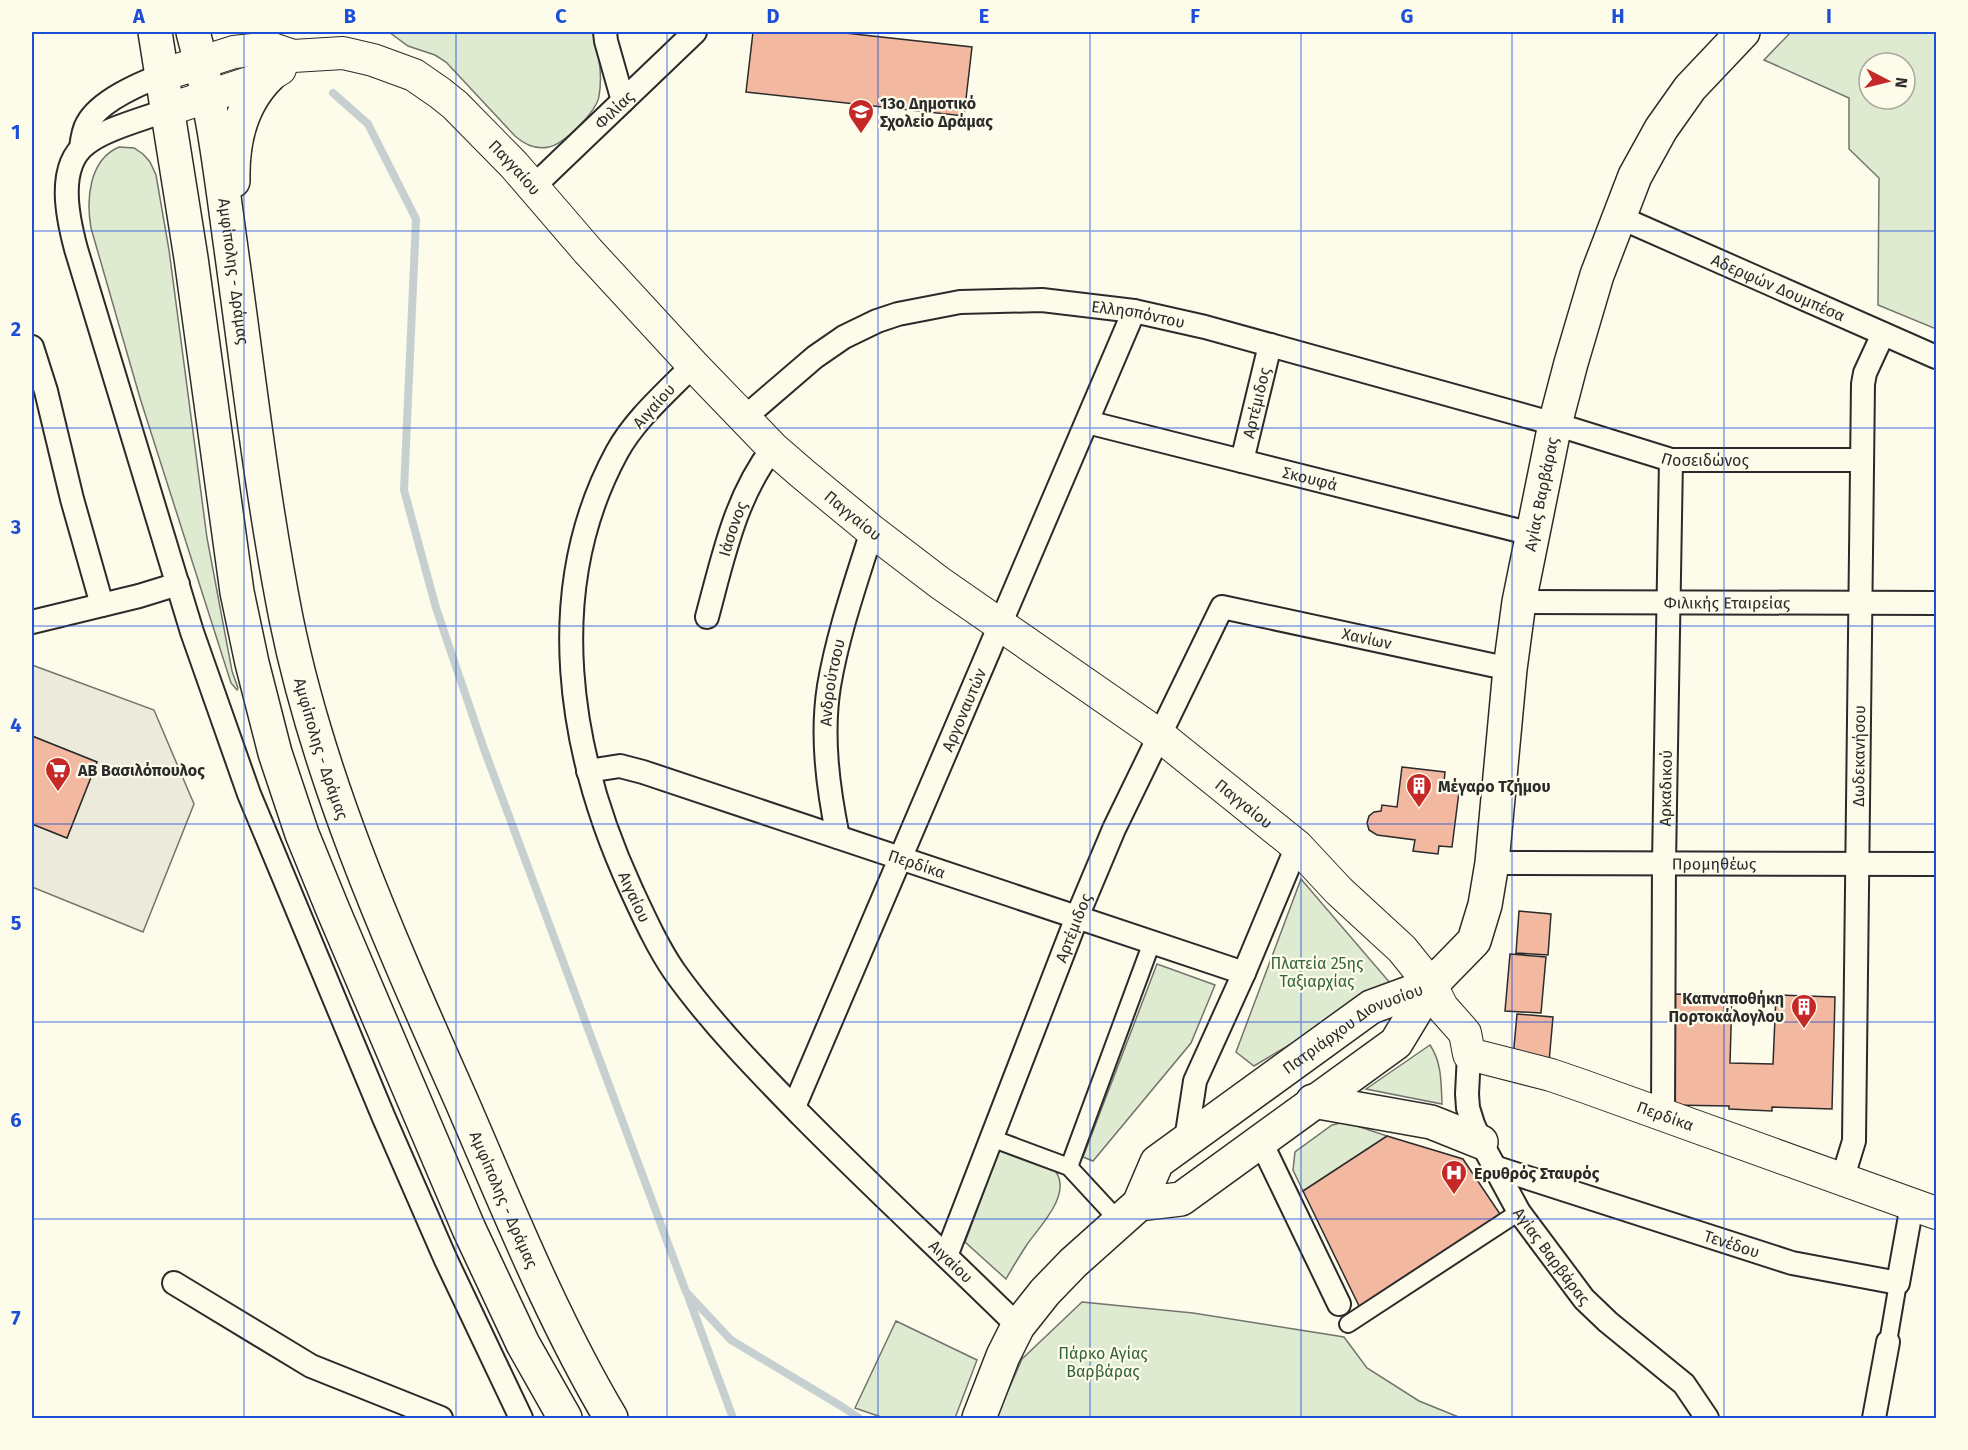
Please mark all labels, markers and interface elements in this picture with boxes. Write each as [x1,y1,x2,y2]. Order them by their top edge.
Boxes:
text: A [132,4,146,28]
text: B [344,4,356,28]
text: C [555,4,567,28]
text: D [766,4,780,28]
text: E [979,4,989,28]
text: F [1190,4,1200,28]
text: G [1401,4,1413,28]
text: H [1611,4,1625,28]
text: I [1826,4,1832,28]
north arrow [1857,51,1917,111]
text: N [1891,76,1911,89]
street label: Φιλίας [591,86,638,133]
place label: 13ο Δημοτικό Σχολείο Δράμας [880,94,993,131]
school or university icon: 13ο Δημοτικό Σχολείο Δράμας [846,97,876,135]
text: 1 [11,120,21,144]
street label: Παγγαίου [485,136,545,199]
street label: Αμφίπολης - Δράμας [215,197,253,346]
street label: Αδερφών Δουμπέσα [1708,250,1848,325]
street label: Ελλησπόντου [1090,296,1187,332]
text: 2 [11,317,21,341]
street label: Αρτέμιδος [1238,365,1274,440]
street label: Αιγαίου [629,380,679,432]
street label: Αγίας Βαρβάρας [1520,435,1562,553]
street label: Ποσειδώνος [1659,448,1749,470]
street label: Σκουφά [1281,462,1339,494]
street label: Παγγαίου [821,486,885,544]
street label: Ιάσονος [714,498,751,558]
text: 3 [10,515,21,539]
street label: Φιλικής Εταιρείας [1664,593,1791,612]
street label: Χανίων [1340,624,1394,653]
street label: Ανδρούτσου [816,637,848,727]
street label: Αργοναυτών [938,665,990,754]
street label: Αμφίπολης - Δράμας [291,676,353,822]
street label: Δωδεκανήσου [1848,705,1869,807]
text: 4 [10,713,22,737]
street label: Αρκαδικού [1655,749,1675,827]
supermarket icon: ΑΒ Βασιλόπουλος [43,755,73,793]
place label: ΑΒ Βασιλόπουλος [77,761,205,780]
building icon: Μέγαρο Τζήμου [1404,771,1434,809]
street label: Παγγαίου [1212,775,1277,832]
place label: Μέγαρο Τζήμου [1438,777,1550,796]
street label: Περδίκα [886,845,948,882]
street label: Προμηθέως [1672,854,1757,873]
street label: Αιγαίου [615,868,655,925]
street label: Αρτέμιδος [1051,890,1096,965]
text: 5 [11,911,22,935]
park label: Πλατεία 25ης Ταξιαρχίας [1270,954,1364,991]
street label: Πατριάρχου Διονυσίου [1279,979,1426,1077]
place label: Καπναποθήκη Πορτοκάλογλου [1668,989,1784,1026]
building icon: Καπναποθήκη Πορτοκάλογλου [1789,992,1819,1030]
street label: Περδίκα [1634,1097,1696,1135]
text: 6 [10,1108,22,1132]
street label: Αμφίπολης - Δράμας [466,1128,542,1271]
hospital icon: Ερυθρός Σταυρός [1439,1158,1469,1196]
place label: Ερυθρός Σταυρός [1474,1164,1600,1183]
street label: Αγίας Βαρβάρας [1509,1204,1594,1309]
street label: Τενέδου [1702,1226,1762,1262]
street label: Αιγαίου [925,1236,977,1287]
text: 7 [11,1306,21,1330]
park label: Πάρκο Αγίας Βαρβάρας [1058,1344,1148,1381]

